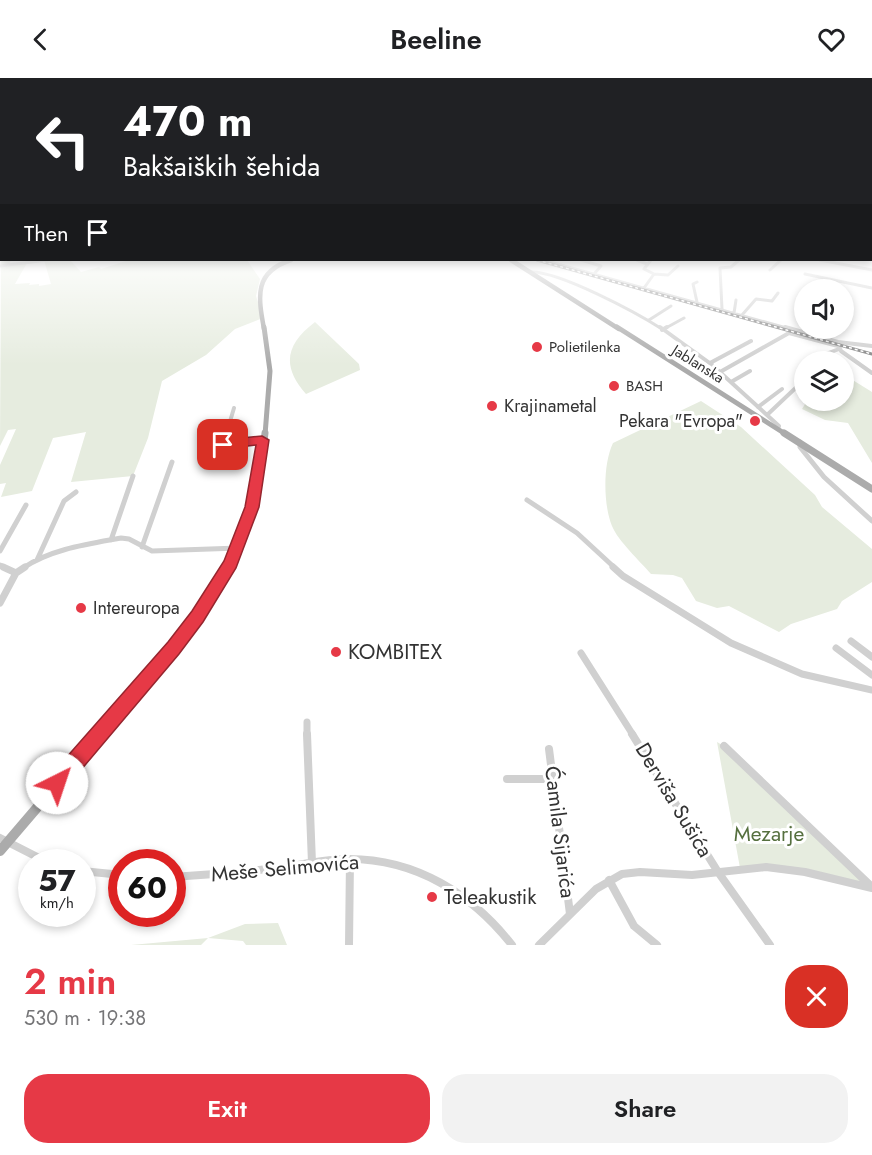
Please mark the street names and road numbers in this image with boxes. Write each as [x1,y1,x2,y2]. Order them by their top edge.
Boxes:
street label: Jablanska [666,338,728,389]
street label: Derviša Sušića [628,737,720,863]
street label: Ćamila Sijarića [537,764,583,900]
street label: Meše Selimovića [210,847,360,889]

